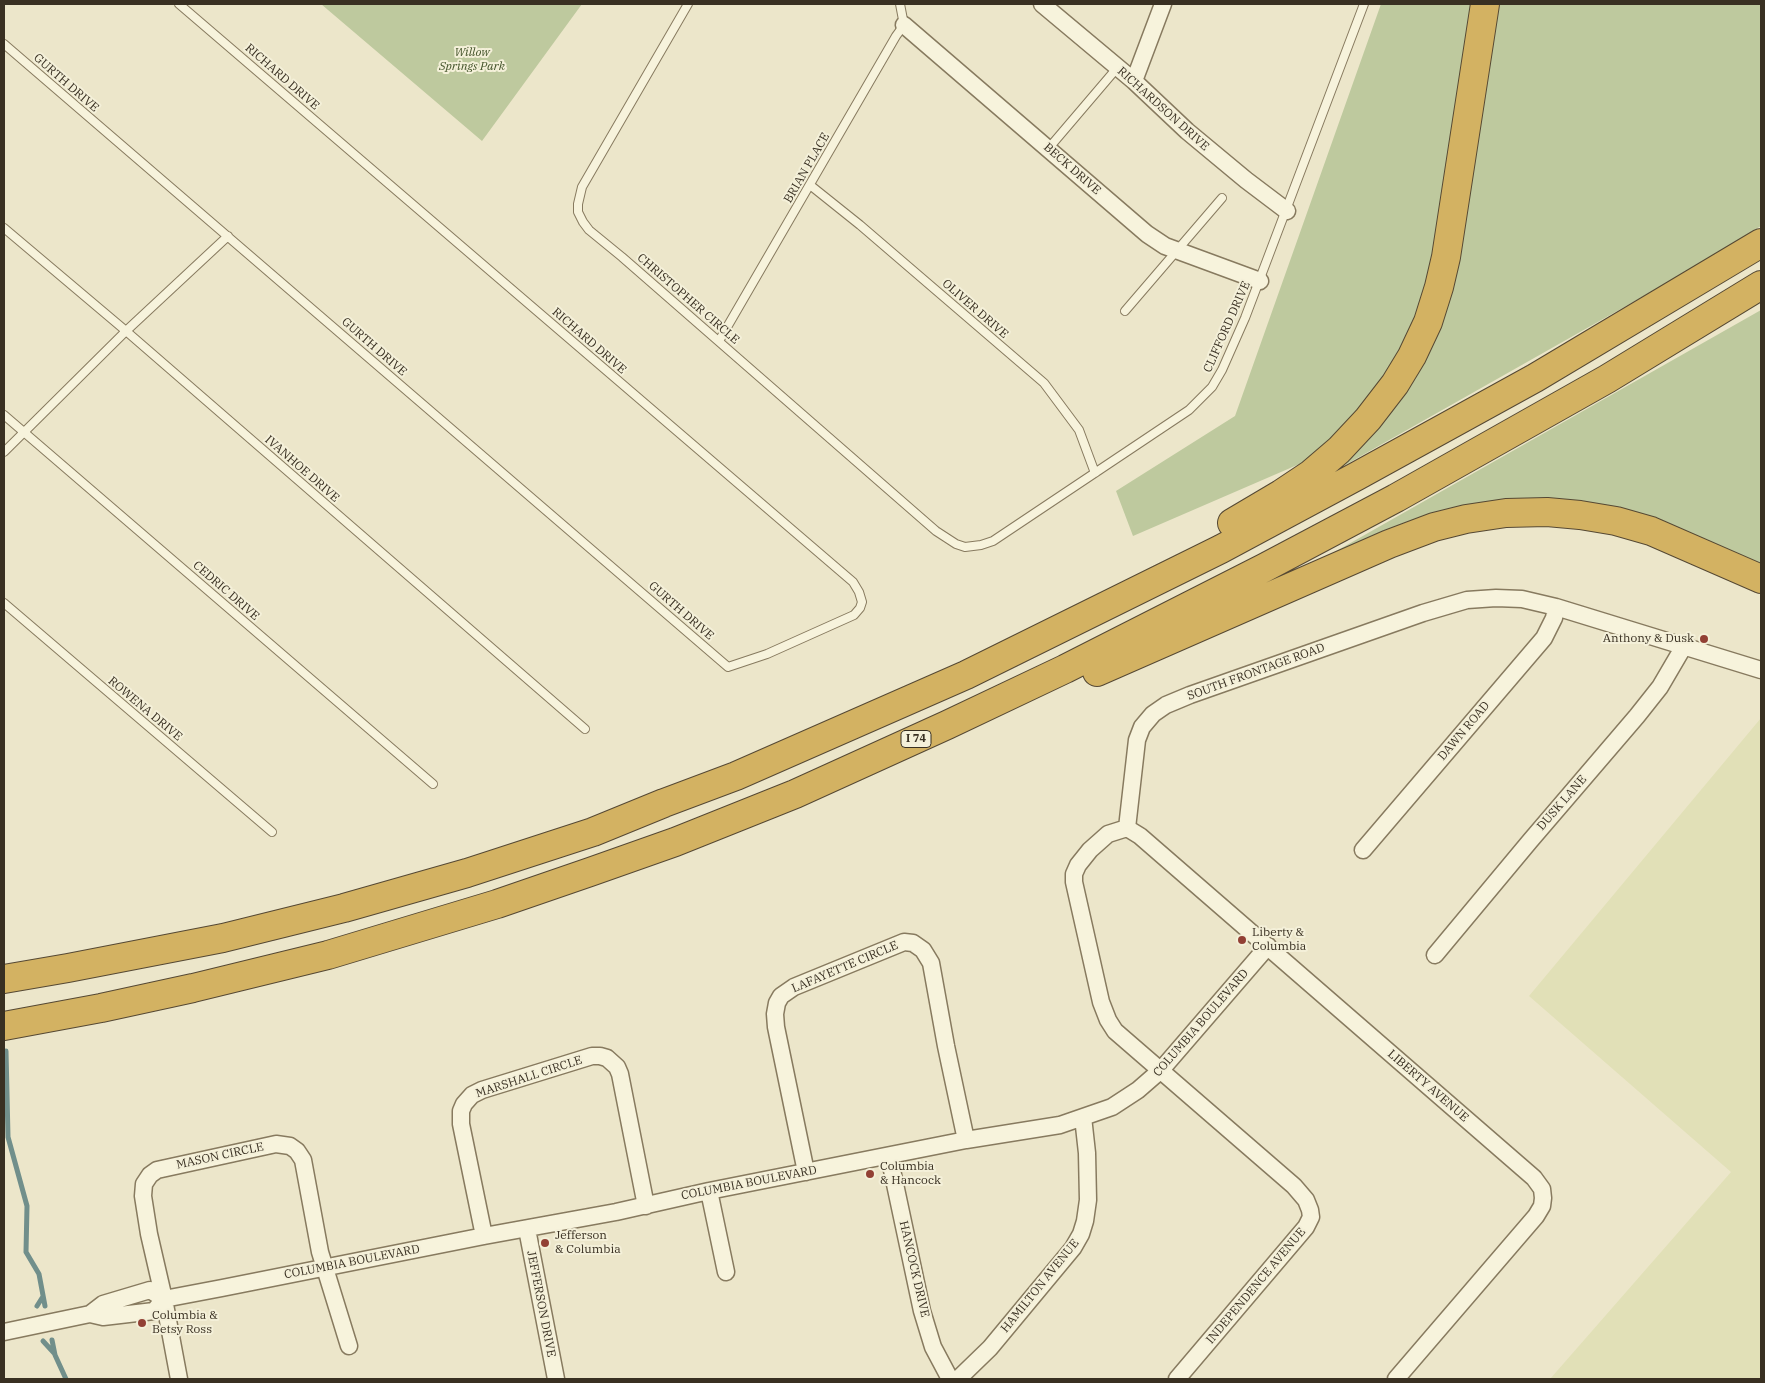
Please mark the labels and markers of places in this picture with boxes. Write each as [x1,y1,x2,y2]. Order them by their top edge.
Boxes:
place label: Anthony & Dusk [1603,632,1694,646]
marker: Anthony & Dusk [1698,633,1710,645]
place label: Liberty & Columbia [1252,926,1306,954]
marker: Liberty & Columbia [1236,934,1248,946]
place label: Columbia & Hancock [880,1160,941,1188]
marker: Columbia & Hancock [864,1168,876,1180]
place label: Jefferson & Columbia [555,1229,621,1257]
marker: Jefferson & Columbia [539,1237,551,1249]
place label: Columbia & Betsy Ross [152,1309,218,1337]
marker: Columbia & Betsy Ross [136,1317,148,1329]

